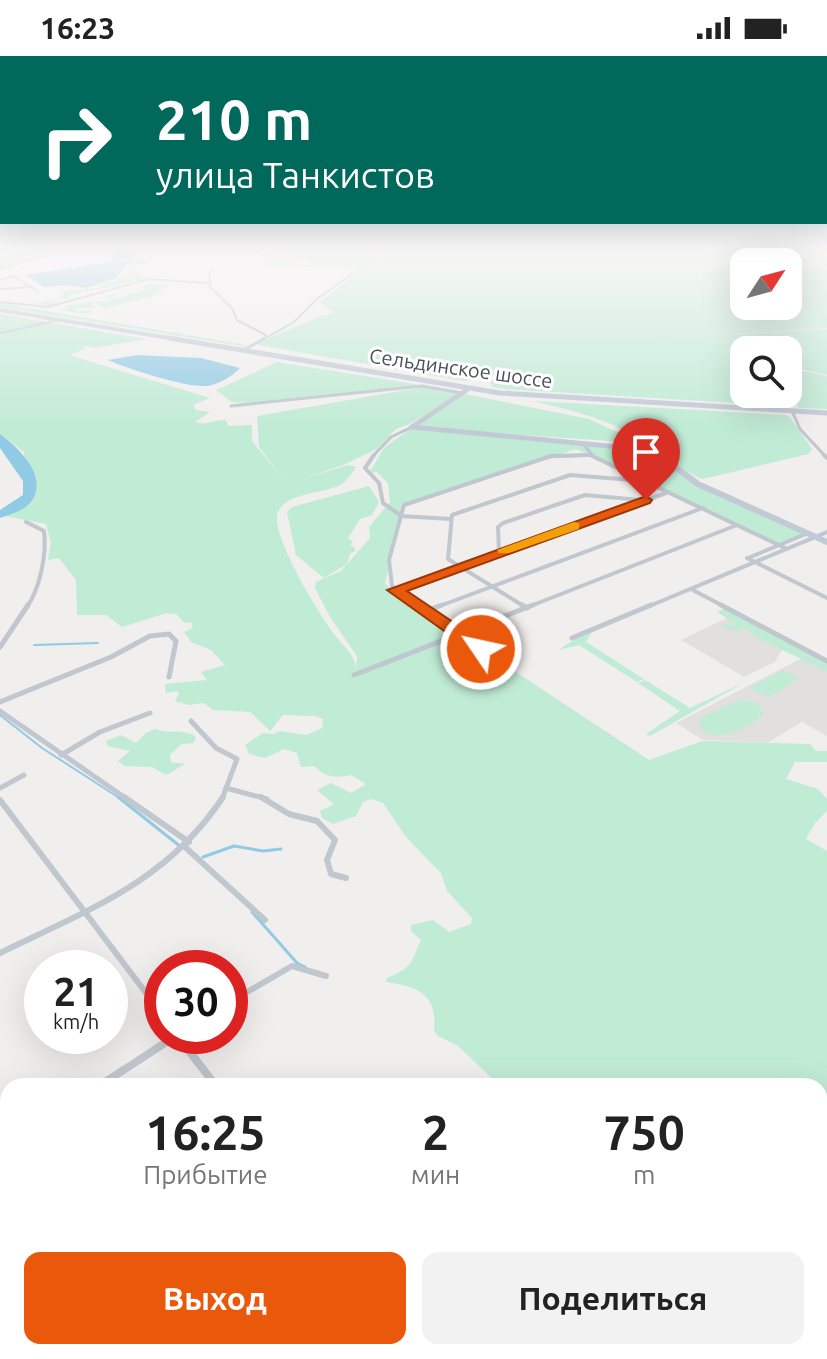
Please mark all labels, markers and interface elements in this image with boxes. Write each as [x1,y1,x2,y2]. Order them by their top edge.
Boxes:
text: 16:23 [40,11,115,45]
icon: right [24,88,128,192]
text: 210 m [156,88,312,151]
text: улица Танкистов [156,154,435,195]
north arrow [730,248,802,320]
map controls [730,248,802,408]
button: search [730,336,802,408]
street label: Сельдинское шоссе [368,344,554,392]
pin [612,418,680,500]
icon: arrive [624,430,668,474]
position arrow [439,607,523,691]
speed limit sign: 30 [144,950,248,1054]
text: 21 [53,969,99,1014]
text: km/h [53,1010,99,1033]
text: 16:25 [145,1105,265,1159]
text: 2 [422,1105,449,1159]
text: 750 [604,1105,685,1159]
text: Прибытие [143,1160,268,1189]
text: мин [411,1160,460,1189]
text: m [633,1160,655,1189]
button: Выход [24,1252,406,1344]
button: Поделиться [422,1252,804,1344]

